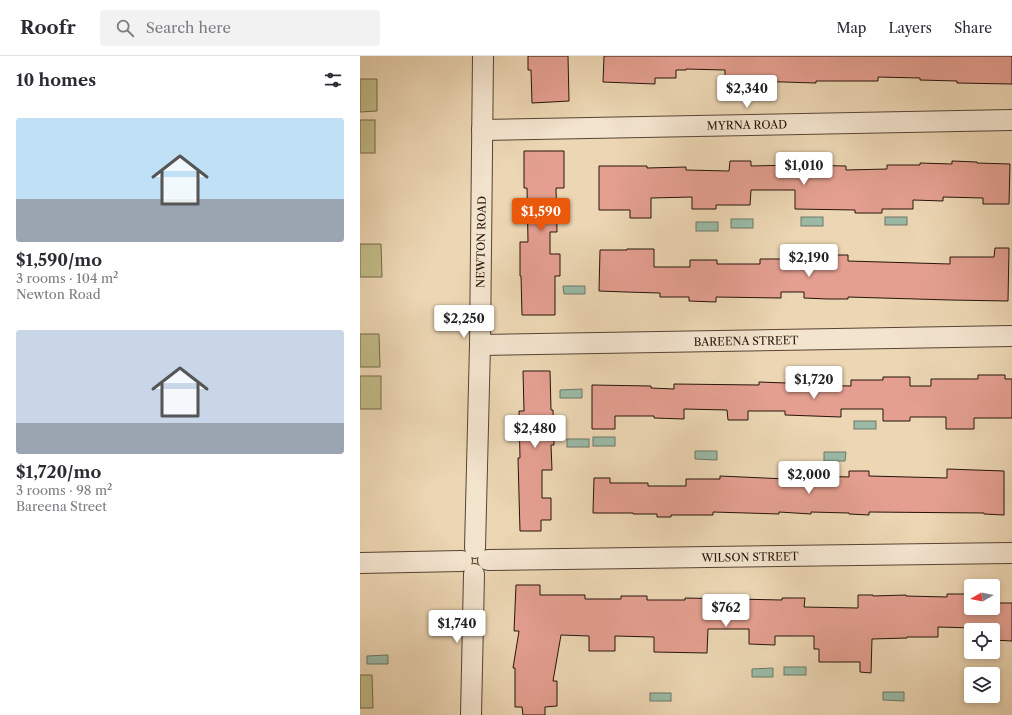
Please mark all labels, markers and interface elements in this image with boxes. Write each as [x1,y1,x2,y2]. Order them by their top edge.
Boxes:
search box [100,10,380,46]
text: Roofr [20,16,76,39]
icon: search [114,17,136,39]
text: Search here [146,18,231,37]
text: Map [836,19,866,37]
text: Layers [888,19,932,37]
text: Share [954,19,992,37]
icon: filters [322,69,344,91]
text: 10 homes [16,70,96,90]
pin: $2,340 [714,75,780,109]
text: $2,340 [726,80,768,96]
street label: MYRNA ROAD [707,117,787,133]
icon: home [144,144,216,216]
pin: $1,010 [771,152,837,186]
text: $1,010 [785,157,823,173]
street label: NEWTON ROAD [473,196,489,288]
pin: $1,590 [508,198,574,232]
text: $1,590 [521,203,561,219]
pin: $2,190 [776,244,842,278]
text: $2,190 [789,249,829,265]
text: $1,590/mo [16,250,102,270]
text: 3 rooms · 104 m² [16,270,118,286]
text: Newton Road [16,286,101,302]
pin: $2,250 [431,305,497,339]
text: $2,250 [443,310,485,326]
street label: BAREENA STREET [693,333,799,349]
icon: home [144,356,216,428]
pin: $1,720 [781,366,847,400]
text: $1,720 [794,371,834,387]
pin: $2,480 [502,415,568,449]
text: $2,480 [514,420,556,436]
pin: $2,000 [776,461,842,495]
text: $1,720/mo [16,462,101,482]
text: $2,000 [787,466,831,482]
text: 3 rooms · 98 m² [16,482,112,498]
text: Bareena Street [16,498,107,514]
street label: WILSON STREET [700,549,800,565]
north arrow [964,579,1000,615]
map controls [964,579,1000,703]
pin: $762 [702,594,750,628]
text: $762 [711,599,741,615]
pin: $1,740 [424,610,490,644]
text: $1,740 [438,615,476,631]
button: locate [964,623,1000,659]
button: layers [964,667,1000,703]

